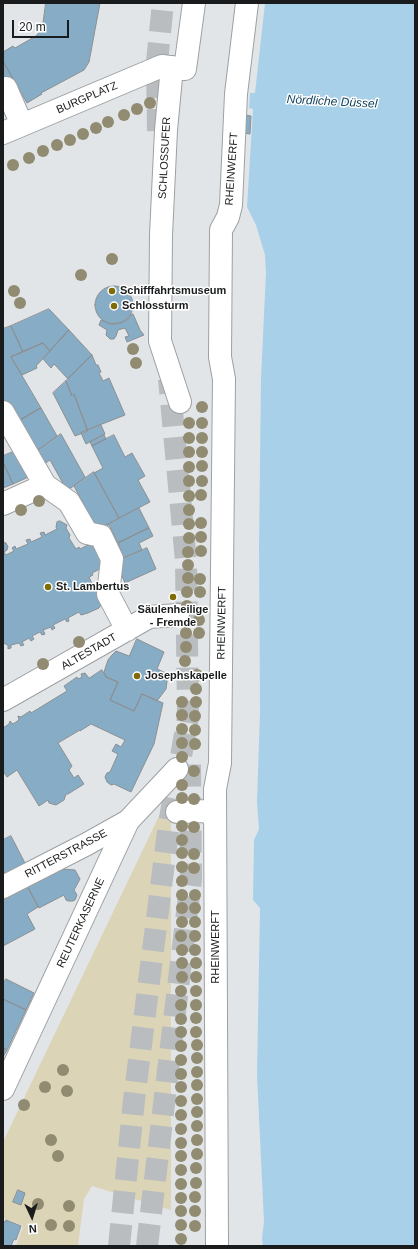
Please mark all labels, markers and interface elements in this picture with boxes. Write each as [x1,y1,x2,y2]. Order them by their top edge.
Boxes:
scale bar [14,12,71,38]
text: 20 m [19,20,46,34]
street label: BURGPLATZ [54,79,120,117]
water label: Nördliche Düssel [286,92,378,112]
street label: SCHLOSSUFER [156,116,174,200]
street label: RHEINWERFT [223,132,241,206]
place label: Schifffahrtsmuseum [120,284,226,298]
marker: Schifffahrtsmuseum [107,286,117,296]
place label: Schlossturm [122,299,189,313]
marker: Schlossturm [109,301,119,311]
place label: St. Lambertus [56,580,129,594]
marker: St. Lambertus [43,582,53,592]
street label: RHEINWERFT [215,586,229,660]
marker: Säulenheilige - Fremde [168,592,178,602]
place label: Säulenheilige - Fremde [138,603,208,629]
street label: ALTESTADT [59,631,119,673]
place label: Josephskapelle [145,669,227,683]
marker: Josephskapelle [132,671,142,681]
street label: RITTERSTRASSE [23,827,109,881]
street label: REUTERKASERNE [54,876,108,970]
street label: RHEINWERFT [209,910,223,984]
north arrow [12,1197,52,1237]
text: N [28,1223,37,1235]

